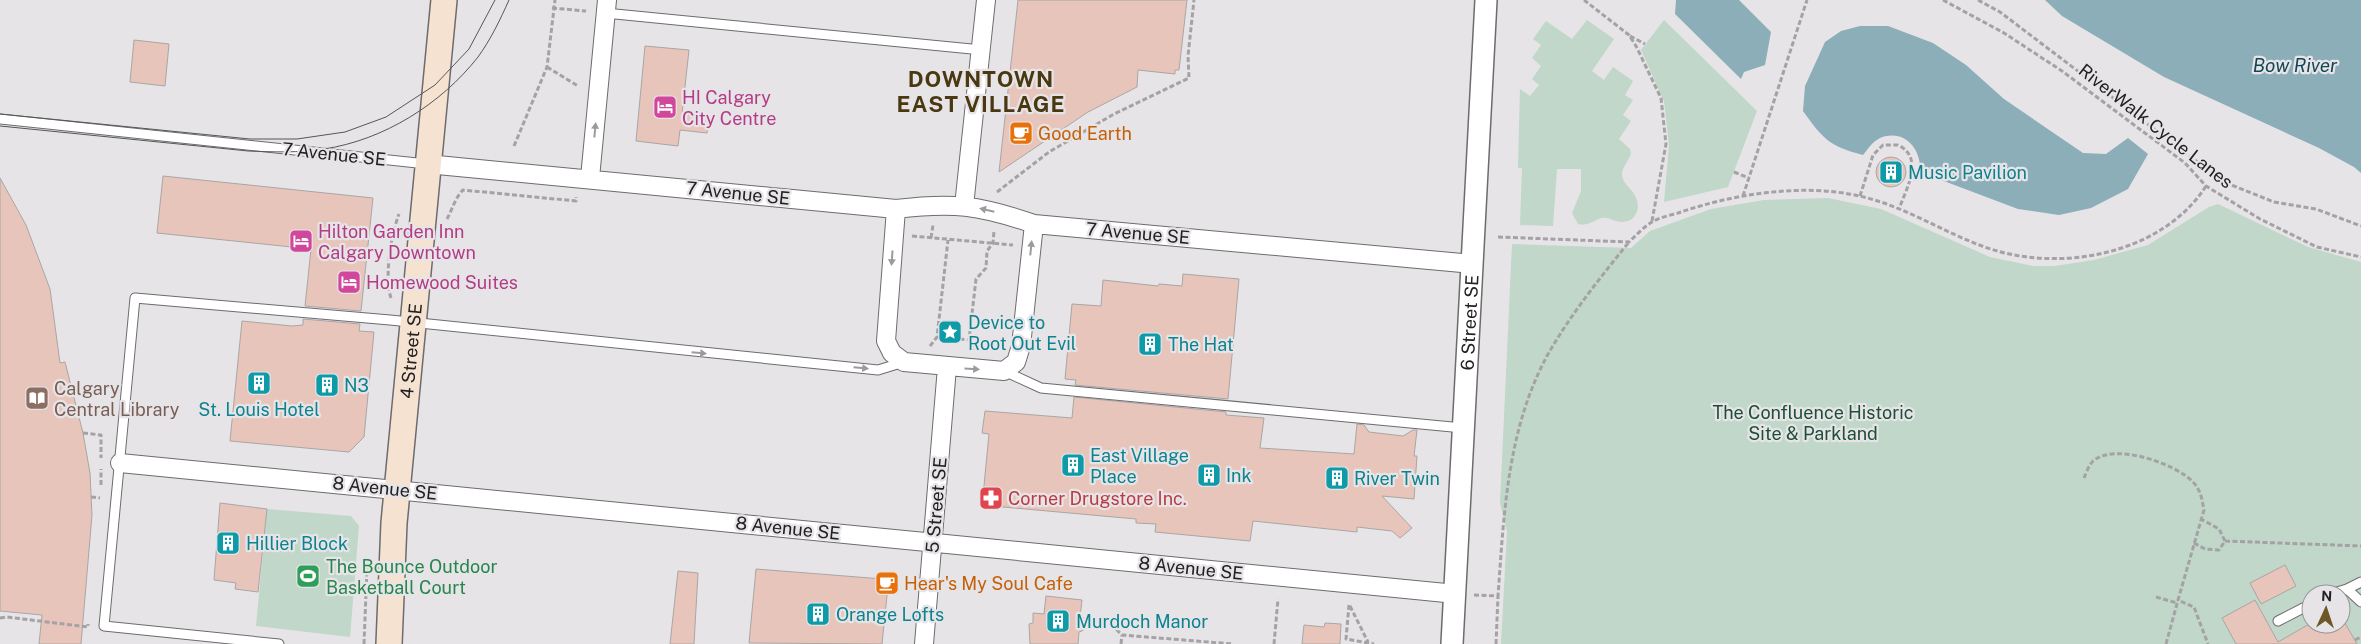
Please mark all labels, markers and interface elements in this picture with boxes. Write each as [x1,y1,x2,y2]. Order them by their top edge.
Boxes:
water label: Bow River [2253,54,2338,76]
street label: RiverWalk Cycle Lanes [2075,59,2237,193]
district label: DOWNTOWN EAST VILLAGE [897,66,1065,117]
place label: HI Calgary City Centre [682,87,776,129]
hotel icon: HI Calgary City Centre [652,94,678,120]
cafe icon: Good Earth [1008,120,1034,146]
one-way arrow [591,121,599,137]
place label: Good Earth [1038,123,1132,144]
street label: 7 Avenue SE [281,138,387,170]
building icon: Music Pavilion [1878,159,1904,185]
place label: Music Pavilion [1908,162,2027,183]
street label: 7 Avenue SE [685,177,791,209]
one-way arrow [980,206,995,214]
street label: 7 Avenue SE [1085,218,1191,248]
place label: Hilton Garden Inn Calgary Downtown [318,221,476,263]
hotel icon: Hilton Garden Inn Calgary Downtown [288,228,314,254]
one-way arrow [1027,239,1035,255]
one-way arrow [888,250,896,266]
hotel icon: Homewood Suites [336,269,362,295]
place label: Homewood Suites [366,272,518,293]
street label: 6 Street SE [1456,274,1482,371]
street label: 4 Street SE [395,302,425,400]
place label: Device to Root Out Evil [968,312,1076,354]
place icon: Device to Root Out Evil [937,319,963,345]
building icon: The Hat [1137,331,1163,357]
place label: The Hat [1168,334,1234,355]
one-way arrow [691,349,707,357]
one-way arrow [853,364,869,372]
one-way arrow [965,365,981,373]
building icon: St. Louis Hotel [246,370,272,396]
building icon: N3 [314,372,340,398]
place label: N3 [344,375,369,396]
place label: Calgary Central Library [54,378,180,420]
library icon: Calgary Central Library [24,385,50,411]
place label: St. Louis Hotel [198,399,320,420]
park label: The Confluence Historic Site & Parkland [1713,402,1913,444]
place label: East Village Place [1090,445,1189,487]
building icon: East Village Place [1060,452,1086,478]
street label: 5 Street SE [921,456,951,554]
building icon: Ink [1196,462,1222,488]
place label: Ink [1226,465,1252,486]
building icon: River Twin [1324,465,1350,491]
place label: River Twin [1354,468,1440,489]
street label: 8 Avenue SE [332,472,438,504]
pharmacy icon: Corner Drugstore Inc. [978,485,1004,511]
place label: Corner Drugstore Inc. [1008,488,1187,509]
street label: 8 Avenue SE [735,512,841,544]
building icon: Hillier Block [215,530,241,556]
place label: Hillier Block [246,533,348,554]
street label: 8 Avenue SE [1138,552,1244,584]
place label: The Bounce Outdoor Basketball Court [326,556,497,598]
sports icon: The Bounce Outdoor Basketball Court [295,563,321,589]
cafe icon: Hear's My Soul Cafe [874,570,900,596]
place label: Hear's My Soul Cafe [904,573,1073,594]
north arrow [2301,584,2351,634]
text: N [2321,588,2333,604]
building icon: Orange Lofts [805,601,831,627]
place label: Orange Lofts [836,604,944,625]
building icon: Murdoch Manor [1045,608,1071,634]
place label: Murdoch Manor [1076,611,1208,632]

